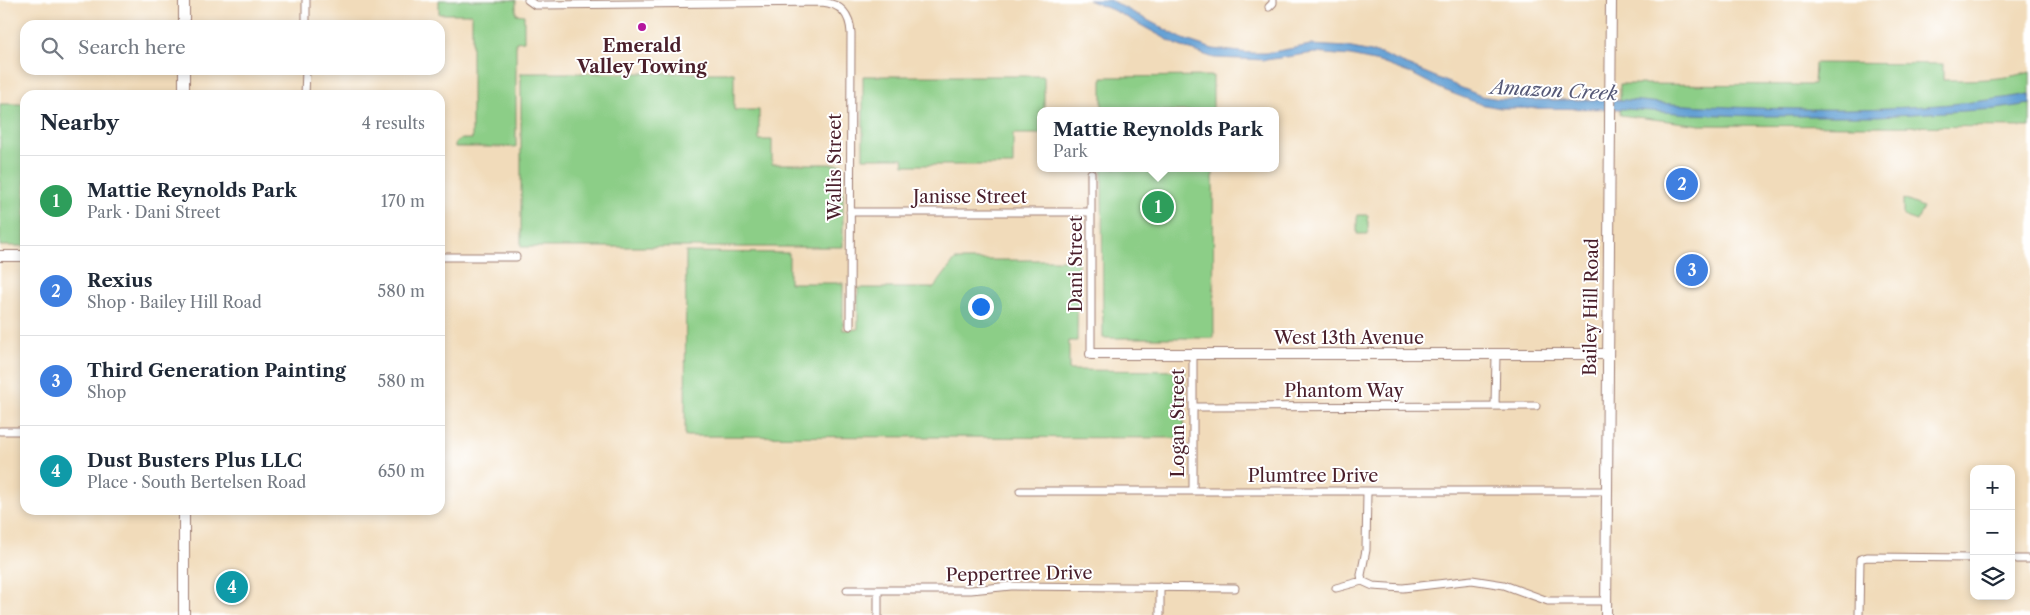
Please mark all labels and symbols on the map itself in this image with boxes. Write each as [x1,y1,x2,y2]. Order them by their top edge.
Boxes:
marker: Emerald Valley Towing [636,21,648,33]
place label: Emerald Valley Towing [576,35,708,78]
water label: Amazon Creek [1487,76,1618,105]
street label: Wallis Street [824,113,846,222]
pin: 2 [1666,165,1698,203]
street label: Janisse Street [910,186,1028,208]
pin: 1 [1142,188,1174,226]
street label: Dani Street [1065,215,1087,312]
street label: Bailey Hill Road [1579,238,1603,376]
pin: 3 [1676,251,1708,289]
your location [968,294,994,320]
street label: West 13th Avenue [1273,327,1424,349]
street label: Logan Street [1167,368,1189,477]
street label: Phantom Way [1284,380,1405,402]
street label: Plumtree Drive [1248,465,1378,487]
street label: Peppertree Drive [945,562,1093,586]
pin: 4 [216,568,248,606]

